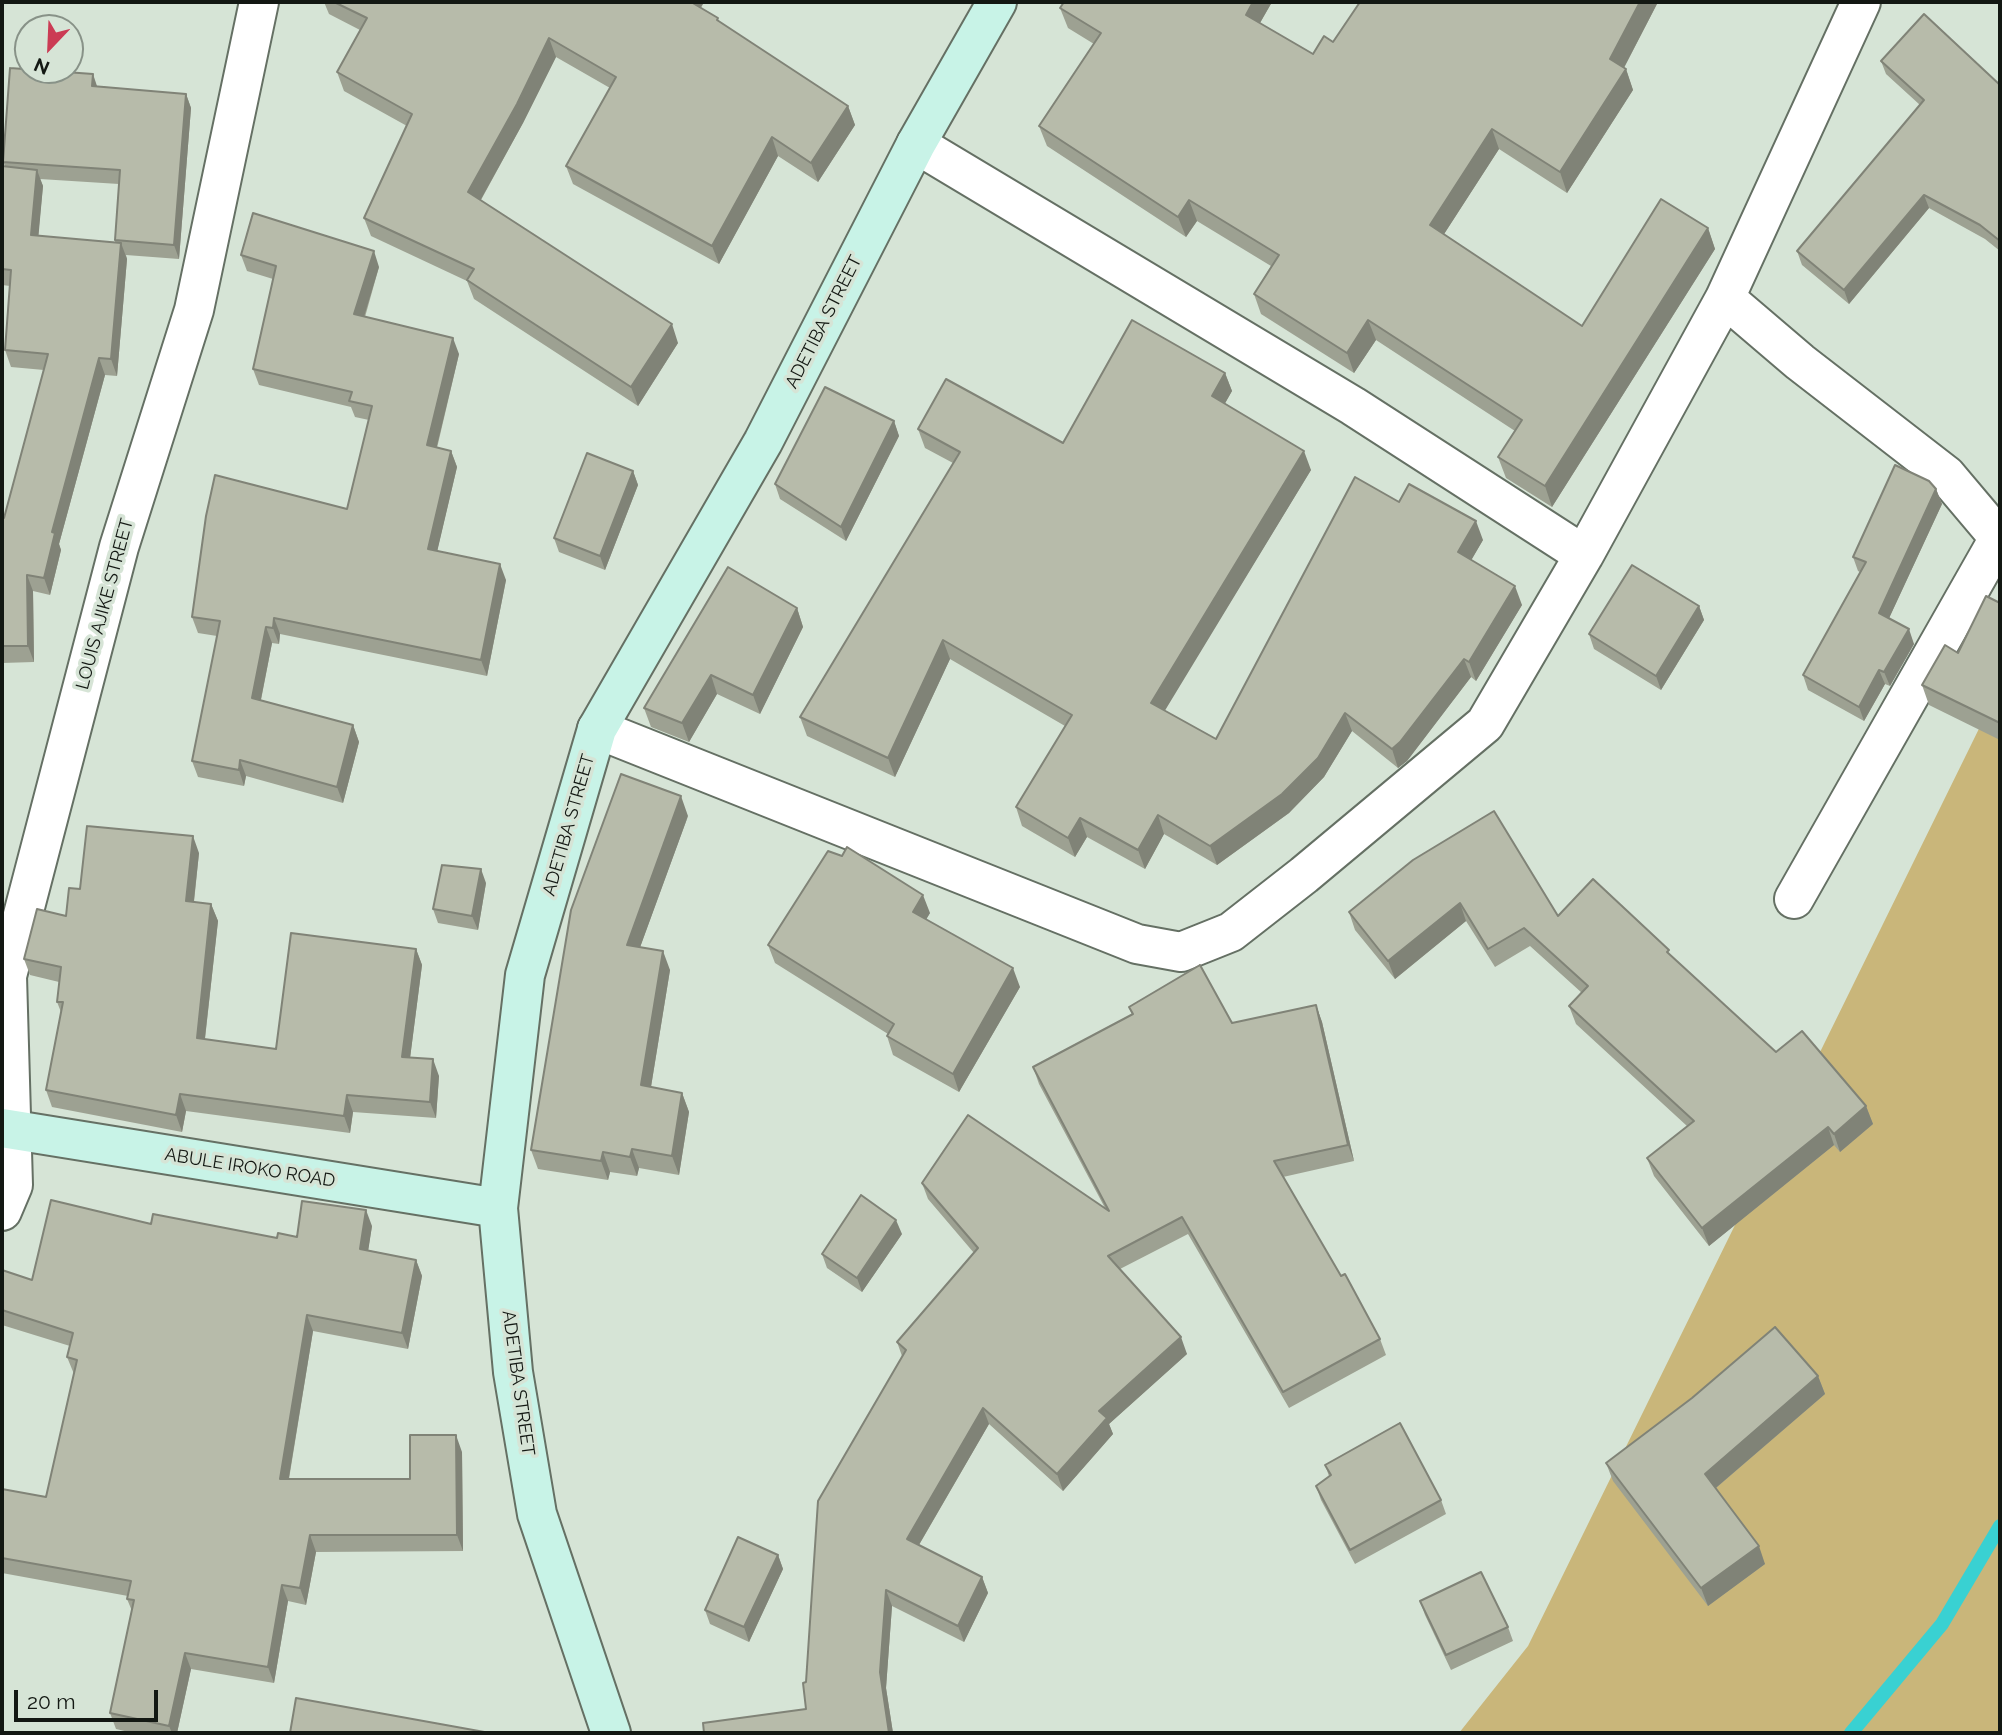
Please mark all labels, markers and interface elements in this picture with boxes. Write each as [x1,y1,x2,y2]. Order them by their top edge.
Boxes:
north arrow [14,14,84,84]
text: N [31,54,53,79]
street label: ADETIBA STREET [781,252,867,392]
street label: LOUIS AJIKE STREET [72,516,138,692]
street label: ADETIBA STREET [538,752,600,898]
street label: ABULE IROKO ROAD [163,1144,337,1192]
street label: ADETIBA STREET [497,1309,539,1457]
scale bar [18,1676,161,1720]
text: 20 m [27,1689,75,1714]

